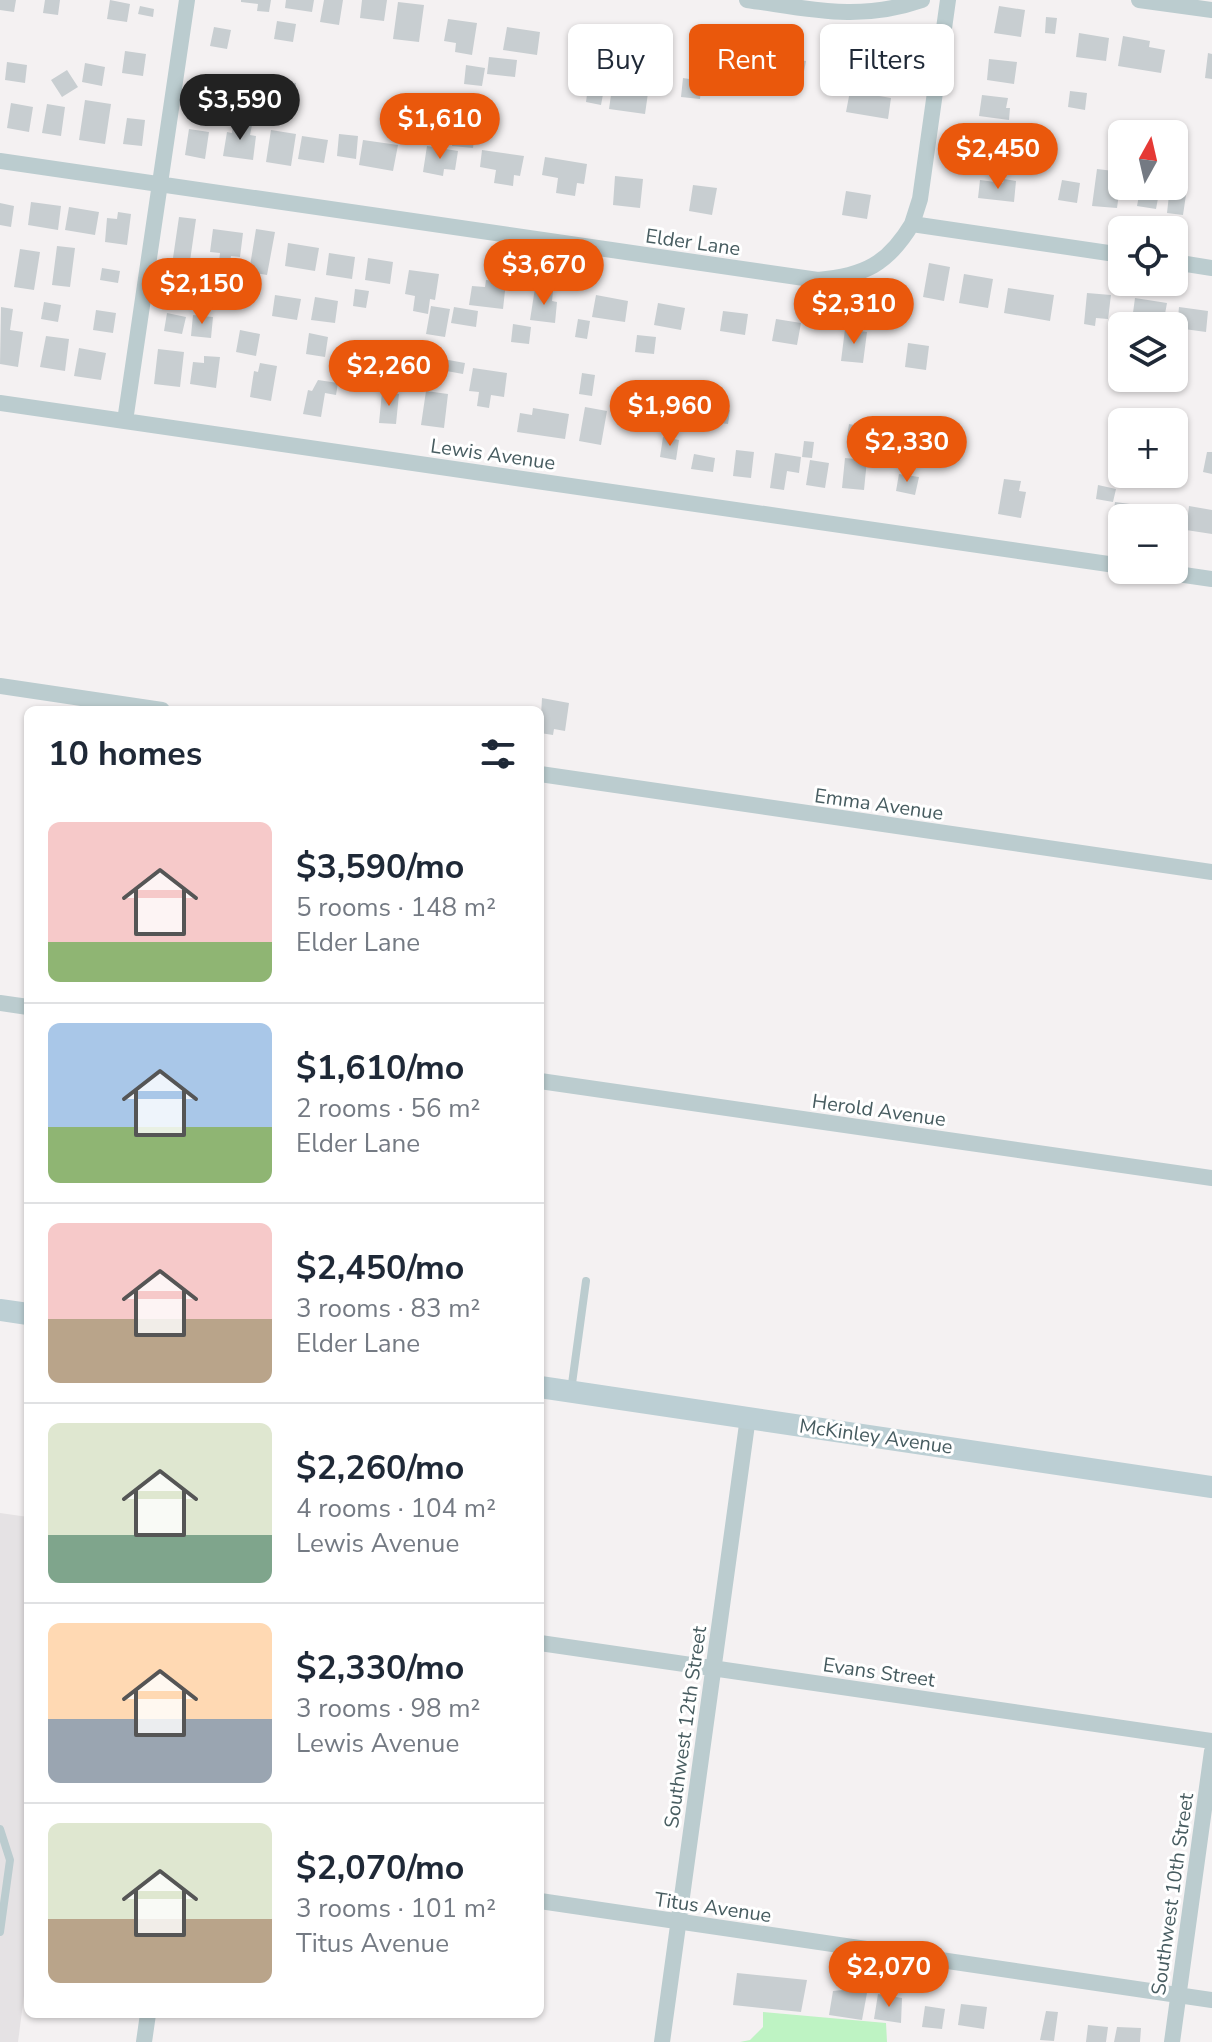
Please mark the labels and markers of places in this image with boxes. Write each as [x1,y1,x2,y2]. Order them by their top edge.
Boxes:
pin: $3,590 [175,74,305,142]
pin: $1,610 [375,93,505,161]
pin: $2,450 [933,123,1063,191]
pin: $3,670 [479,239,609,307]
pin: $2,150 [137,258,267,326]
pin: $2,310 [789,278,919,346]
pin: $2,260 [324,340,454,408]
pin: $1,960 [605,380,735,448]
pin: $2,330 [842,416,972,484]
pin: $2,070 [824,1941,954,2009]

